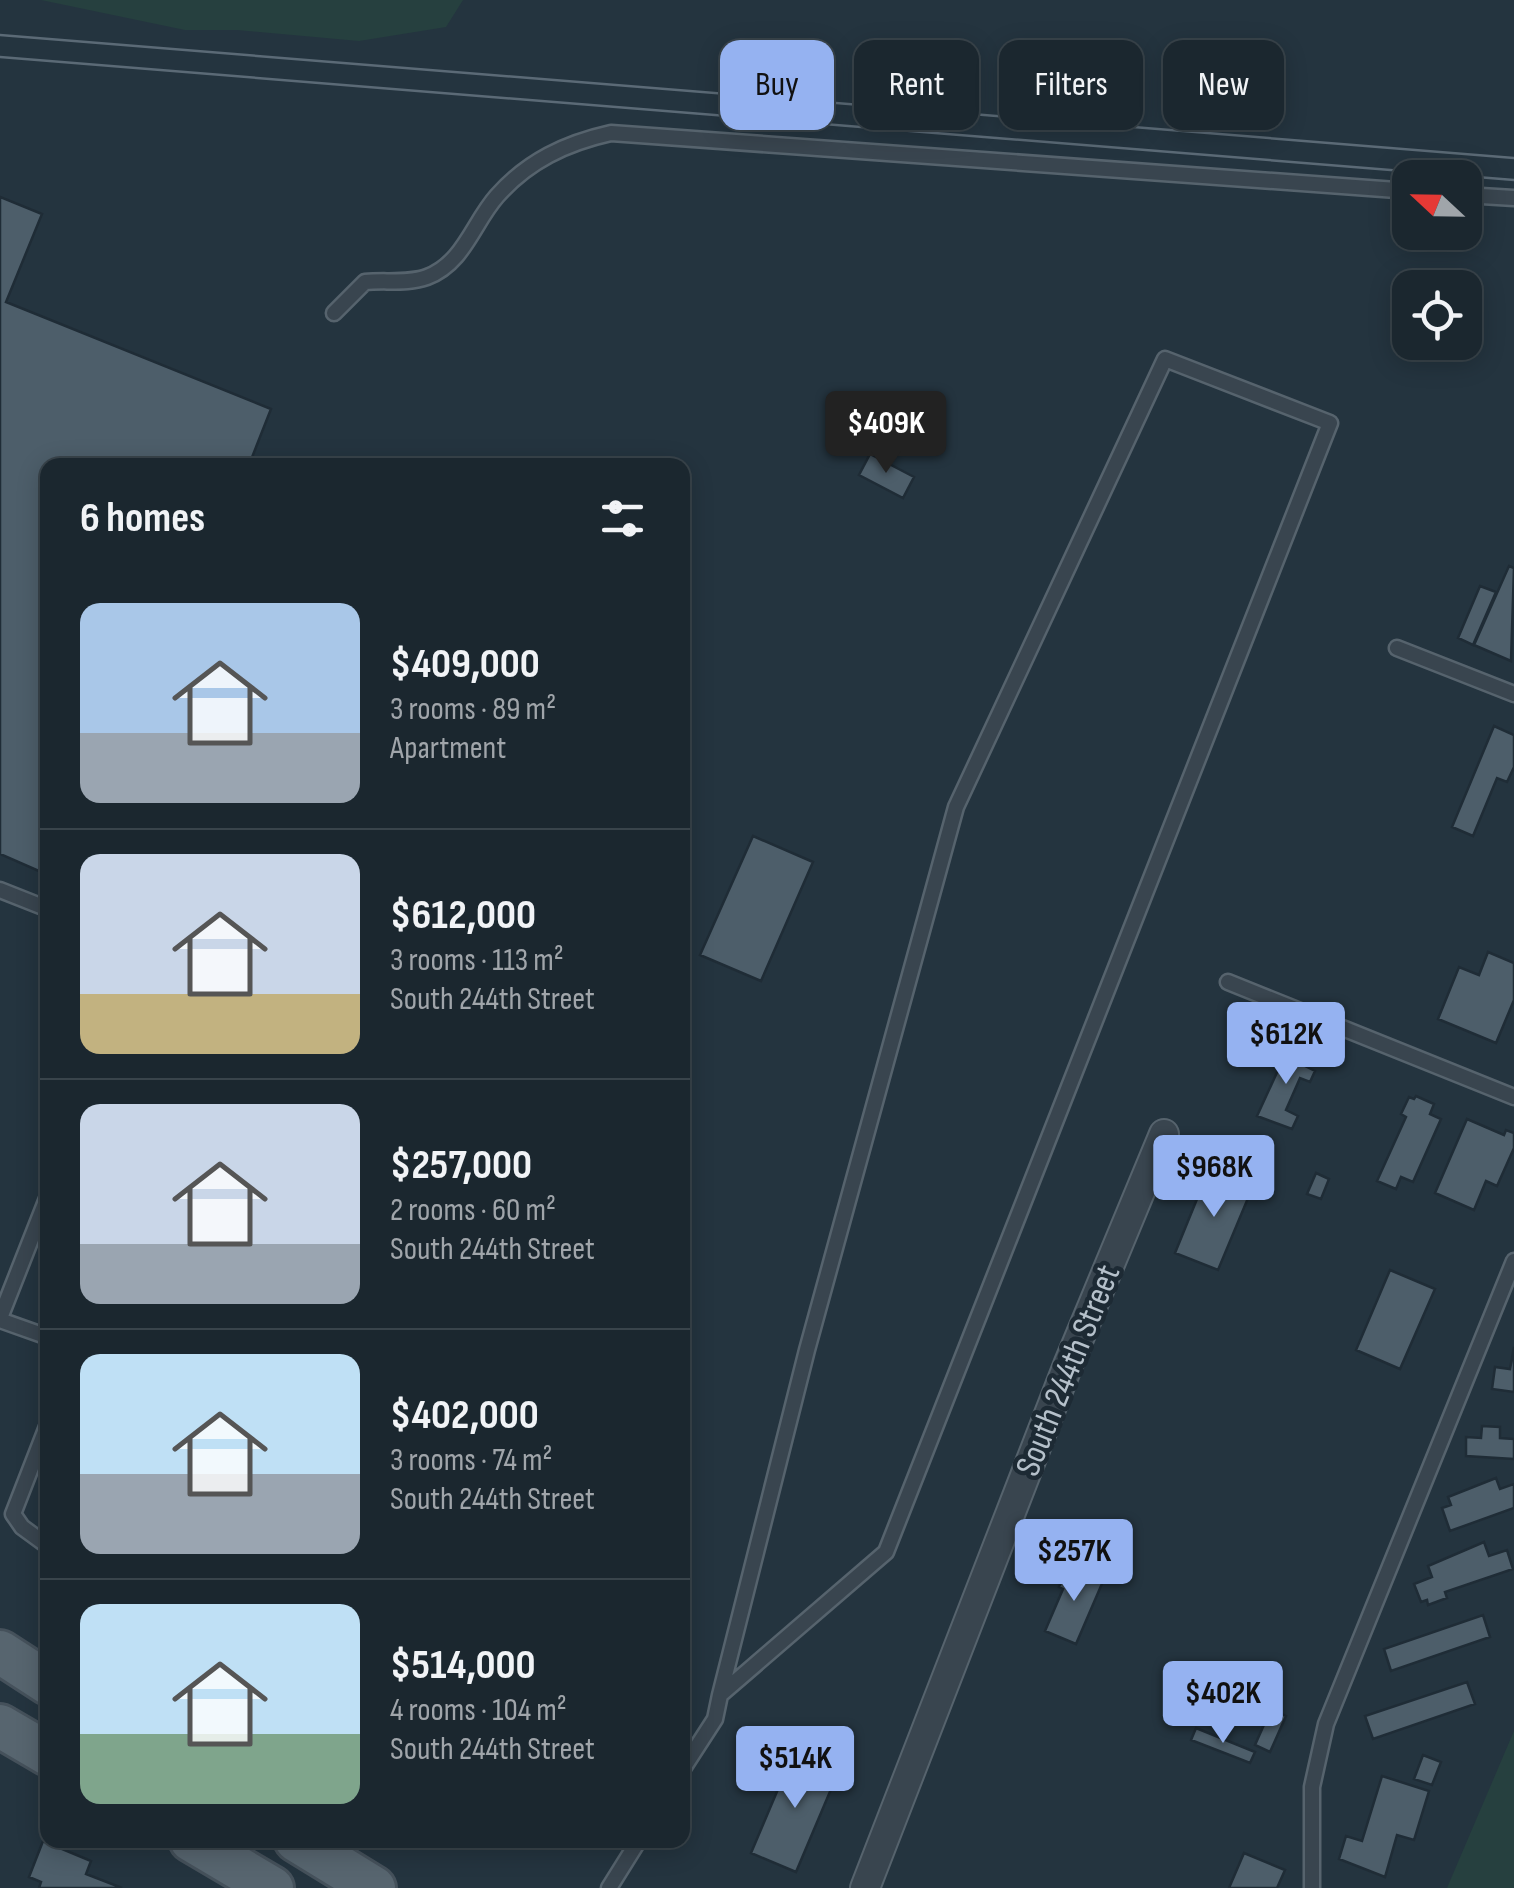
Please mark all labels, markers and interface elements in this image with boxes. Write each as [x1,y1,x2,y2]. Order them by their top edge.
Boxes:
chip: Buy [720,40,834,130]
chip: Rent [854,40,979,130]
chip: Filters [999,40,1143,130]
chip: New [1163,40,1284,130]
north arrow [1392,160,1482,250]
map controls [1392,160,1482,360]
button: locate [1392,270,1482,360]
pin: $409K [816,391,956,476]
text: $409K [847,404,925,443]
icon: filters [595,491,650,546]
text: 6 homes [80,493,205,544]
text: $409,000 [390,639,540,690]
icon: home [160,643,280,763]
text: 3 rooms · 89 m² [390,690,556,729]
text: Apartment [390,729,506,768]
text: $612,000 [390,890,536,941]
icon: home [160,894,280,1014]
text: 3 rooms · 113 m² [390,941,564,980]
text: South 244th Street [390,980,595,1019]
pin: $612K [1216,1002,1356,1087]
text: $612K [1249,1015,1323,1054]
pin: $968K [1144,1135,1284,1220]
text: $257,000 [390,1140,532,1191]
icon: home [160,1144,280,1264]
text: $968K [1175,1148,1253,1187]
text: 2 rooms · 60 m² [390,1191,556,1230]
text: South 244th Street [390,1230,595,1269]
street label: South 244th Street [1006,1259,1130,1482]
text: $402,000 [390,1390,539,1441]
icon: home [160,1394,280,1514]
text: 3 rooms · 74 m² [390,1441,552,1480]
text: South 244th Street [390,1480,595,1519]
pin: $257K [1004,1519,1144,1604]
text: $257K [1037,1532,1111,1571]
text: $514,000 [390,1640,536,1691]
icon: home [160,1644,280,1764]
pin: $402K [1153,1661,1293,1746]
text: $402K [1185,1674,1261,1713]
text: 4 rooms · 104 m² [390,1691,567,1730]
pin: $514K [725,1726,865,1811]
text: South 244th Street [390,1730,595,1769]
text: $514K [758,1739,832,1778]

